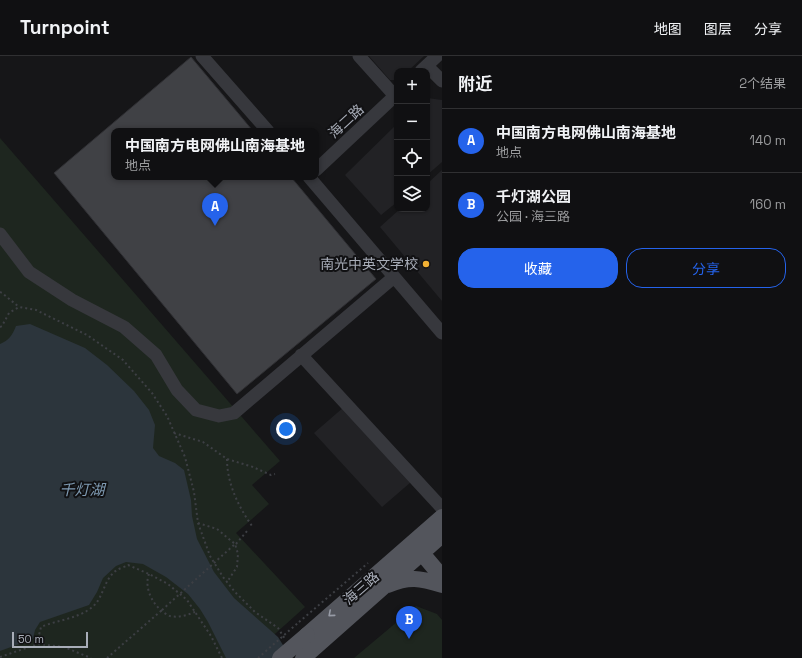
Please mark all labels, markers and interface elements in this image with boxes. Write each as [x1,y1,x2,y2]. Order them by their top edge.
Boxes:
text: Turnpoint [20,15,110,40]
text: 地图 [654,20,682,38]
text: 图层 [704,20,732,38]
text: 分享 [754,20,782,38]
map controls [394,68,430,212]
button: + [394,68,430,104]
text: 附近 [458,73,492,95]
text: 2个结果 [739,75,786,92]
street label: 海二路 [325,100,367,142]
button: − [394,104,430,140]
text: 中国南方电网佛山南海基地 [496,123,676,142]
popup [111,128,319,180]
text: A [467,132,475,149]
text: 140 m [750,132,786,149]
text: 中国南方电网佛山南海基地 [125,136,305,155]
button: locate [394,140,430,176]
text: 地点 [496,144,522,161]
text: 地点 [125,157,151,174]
button: layers [394,176,430,212]
text: 千灯湖公园 [496,187,571,206]
pin: A [202,193,228,226]
text: B [467,196,475,213]
text: 160 m [750,196,786,213]
text: 公园 · 海三路 [496,208,570,225]
button: 收藏 [458,248,618,288]
button: 分享 [626,248,786,288]
place label: 南光中英文学校 [320,255,418,273]
marker: 南光中英文学校 [421,259,431,269]
your location [276,419,296,439]
water label: 千灯湖 [59,480,106,499]
street label: 海三路 [339,567,383,609]
pin: B [396,606,422,639]
one-way arrow [328,609,336,617]
scale bar [12,630,88,649]
text: 50 m [18,632,44,646]

